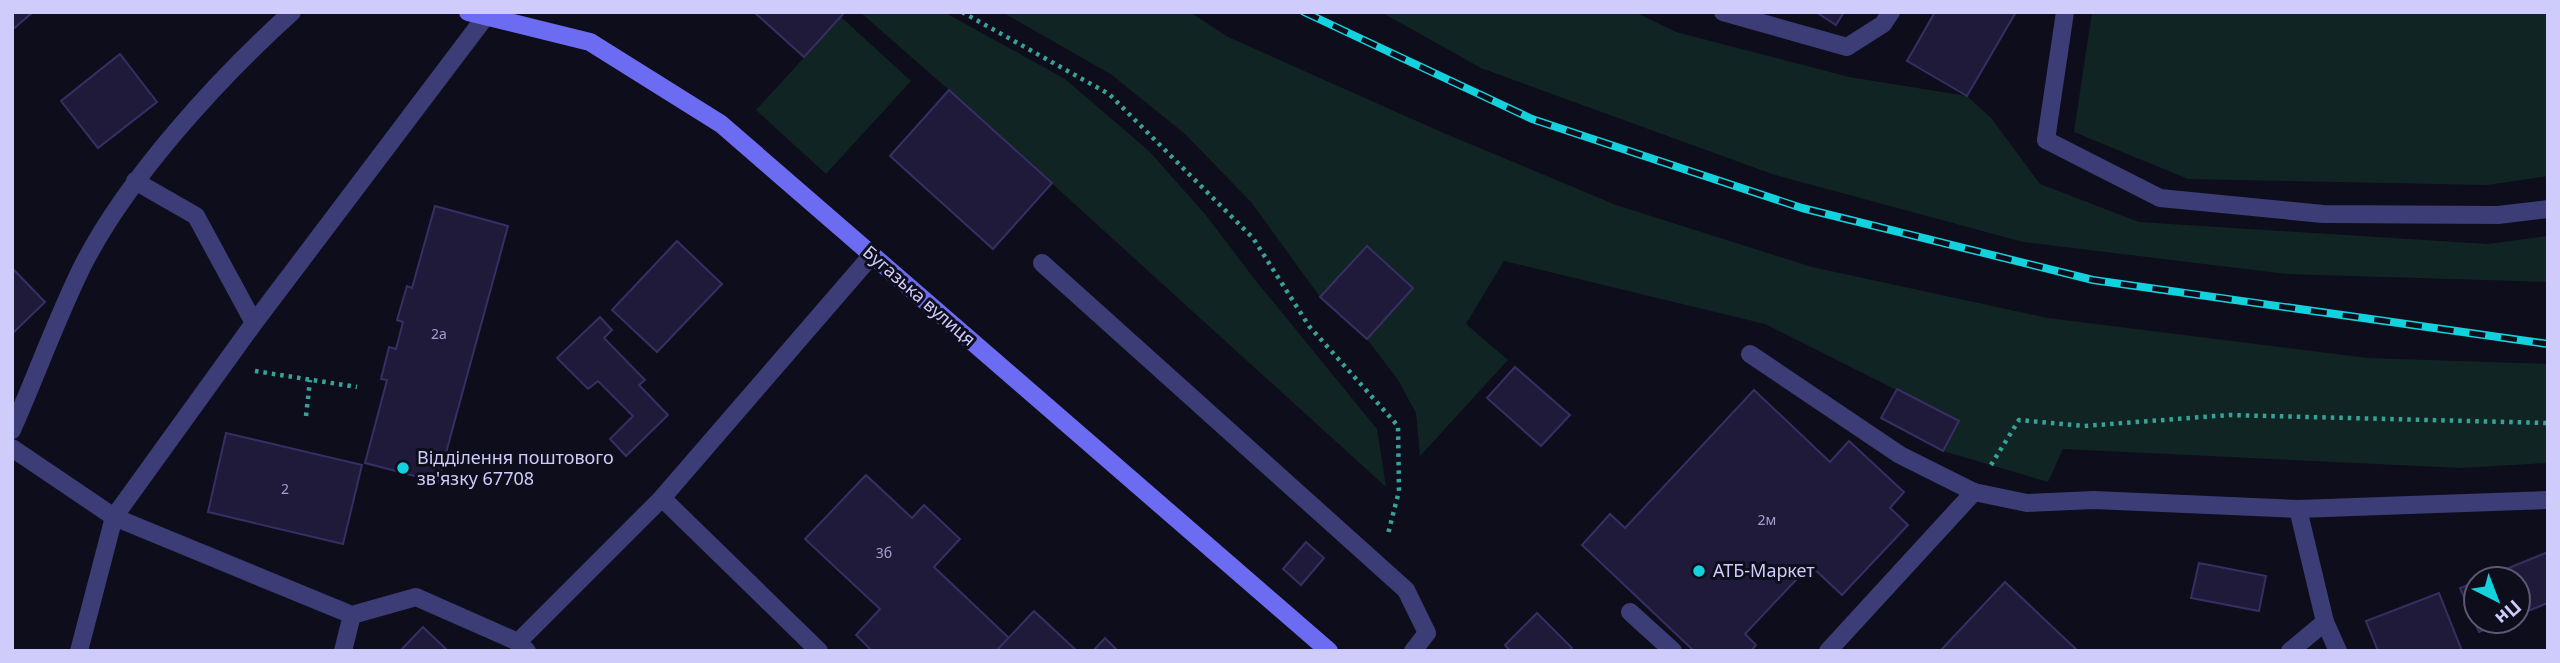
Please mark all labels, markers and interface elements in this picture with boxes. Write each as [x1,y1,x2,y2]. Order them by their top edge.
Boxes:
street label: Бугазька вулиця [858,240,981,351]
house number: 2а [431,324,447,343]
place label: Відділення поштового зв'язку 67708 [417,445,614,490]
marker: Відділення поштового зв'язку 67708 [395,460,411,476]
house number: 2 [281,479,289,498]
house number: 2м [1758,510,1776,529]
house number: 3б [876,543,892,562]
place label: АТБ-Маркет [1713,558,1815,582]
marker: АТБ-Маркет [1691,563,1707,579]
north arrow [2462,565,2532,635]
text: Пн [2490,594,2527,631]

